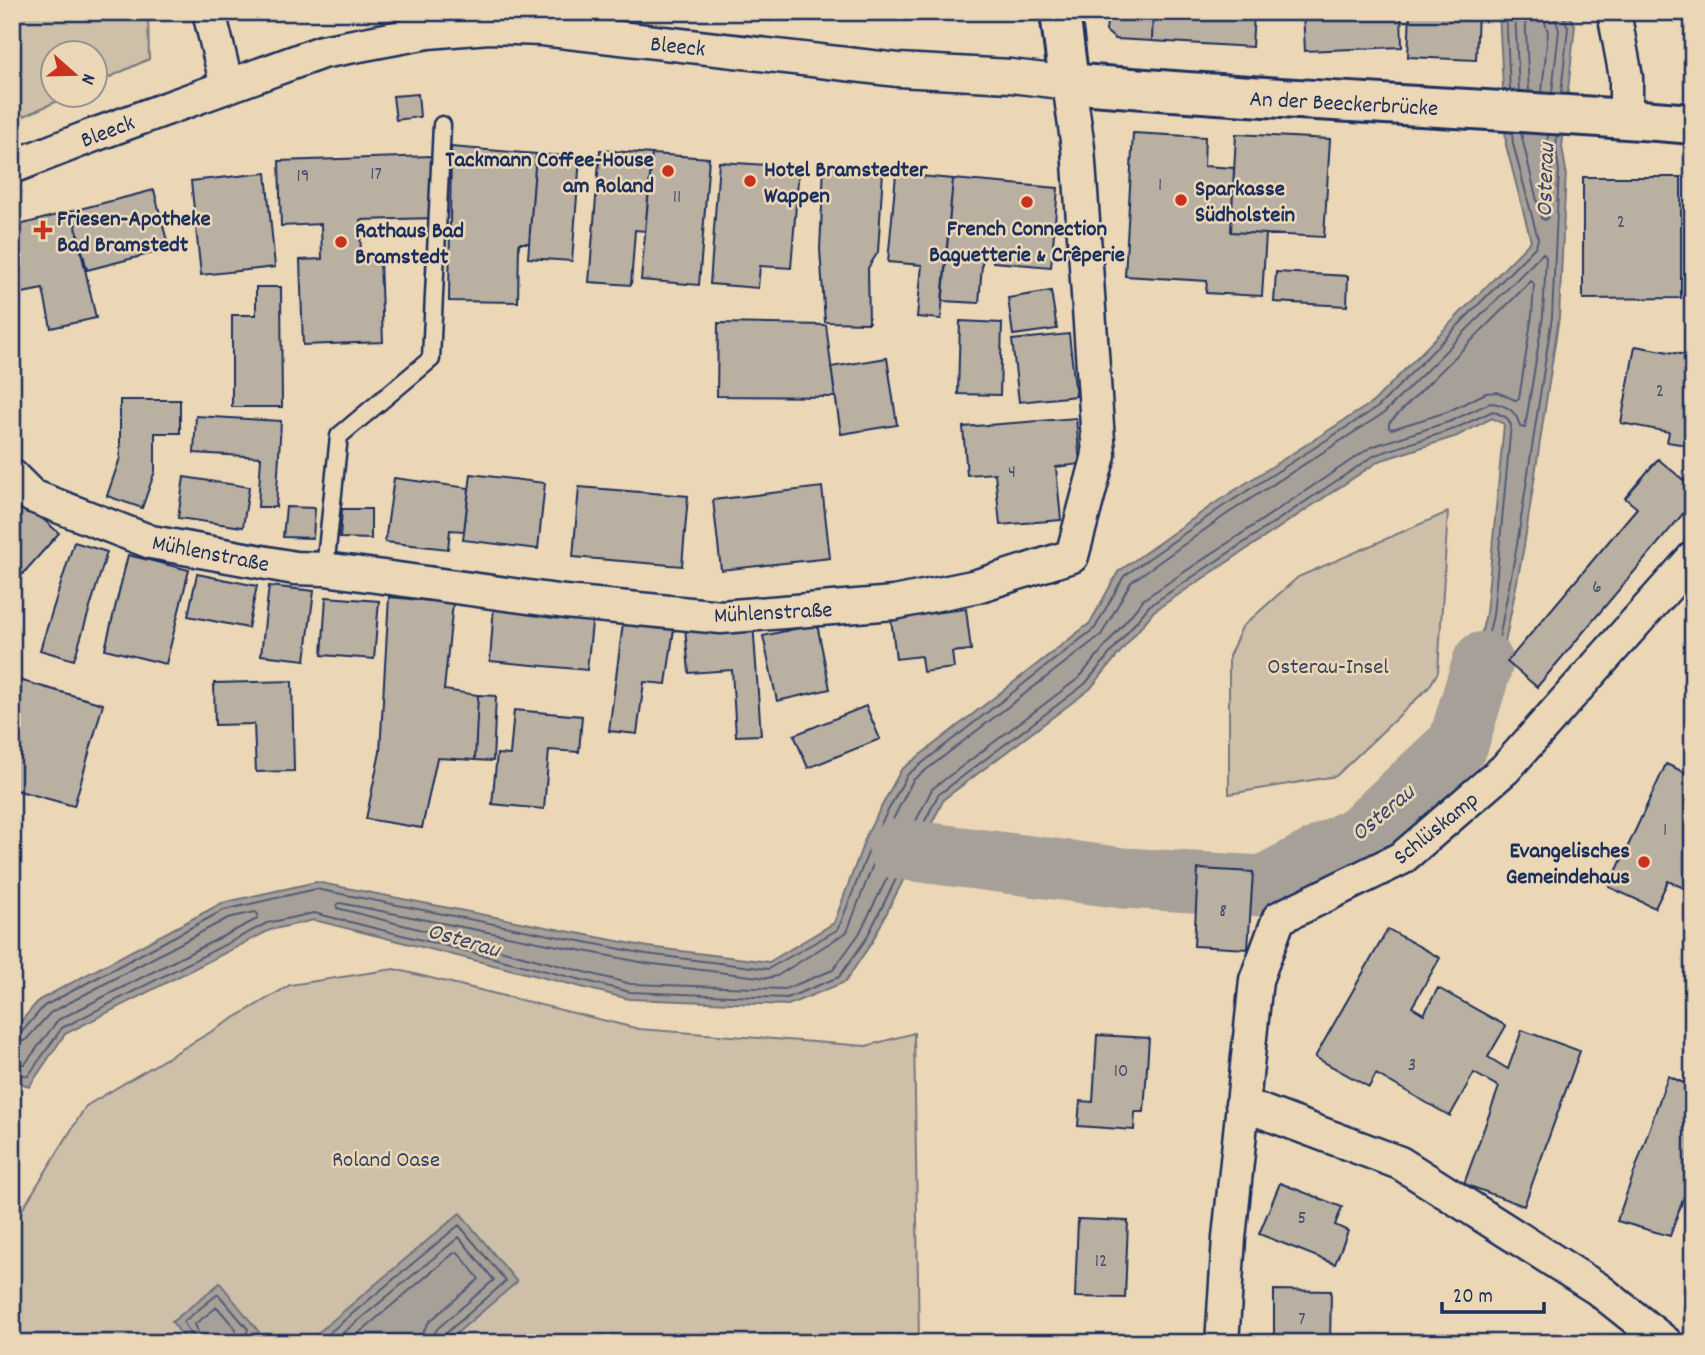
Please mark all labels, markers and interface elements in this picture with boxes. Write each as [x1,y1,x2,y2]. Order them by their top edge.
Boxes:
street label: Bleeck [648,29,707,68]
north arrow [38,38,108,108]
text: N [72,70,101,88]
street label: An der Beeckerbrücke [1249,84,1439,127]
street label: Bleeck [77,108,140,159]
water label: Osterau [1529,141,1565,218]
place label: Tackmann Coffee-House am Roland [445,145,654,204]
place label: Hotel Bramstedter Wappen [764,155,928,214]
house number: 17 [370,162,382,189]
marker: Tackmann Coffee-House am Roland [660,163,676,179]
house number: 19 [297,164,309,191]
marker: Hotel Bramstedter Wappen [742,173,758,189]
house number: 1 [1158,173,1162,200]
place label: Sparkasse Südholstein [1195,174,1296,233]
house number: 11 [673,185,681,212]
marker: Sparkasse Südholstein [1173,192,1189,208]
marker: French Connection Baguetterie & Crêperie [1019,194,1035,210]
place label: Friesen-Apotheke Bad Bramstedt [57,204,211,263]
house number: 2 [1617,210,1625,237]
place label: French Connection Baguetterie & Crêperie [929,214,1125,273]
place label: Rathaus Bad Bramstedt [355,216,464,275]
marker: Friesen-Apotheke Bad Bramstedt [35,222,51,238]
marker: Rathaus Bad Bramstedt [333,234,349,250]
house number: 2 [1656,379,1664,406]
house number: 4 [1008,460,1016,487]
street label: Mühlenstraße [149,528,272,583]
house number: 6 [1592,575,1602,602]
street label: Mühlenstraße [713,595,833,634]
park label: Osterau-Insel [1267,652,1389,685]
water label: Osterau [1345,776,1424,851]
street label: Schlüskamp [1387,785,1487,875]
house number: 1 [1663,818,1667,845]
place label: Evangelisches Gemeindehaus [1506,836,1630,895]
marker: Evangelisches Gemeindehaus [1636,854,1652,870]
house number: 8 [1219,899,1227,926]
water label: Osterau [423,915,505,969]
house number: 3 [1408,1053,1416,1080]
house number: 10 [1114,1059,1128,1086]
park label: Roland Oase [332,1145,440,1178]
house number: 5 [1298,1206,1306,1233]
house number: 12 [1095,1249,1107,1276]
scale bar [1442,1271,1544,1315]
text: 20 m [1453,1283,1493,1313]
house number: 7 [1298,1307,1306,1334]

